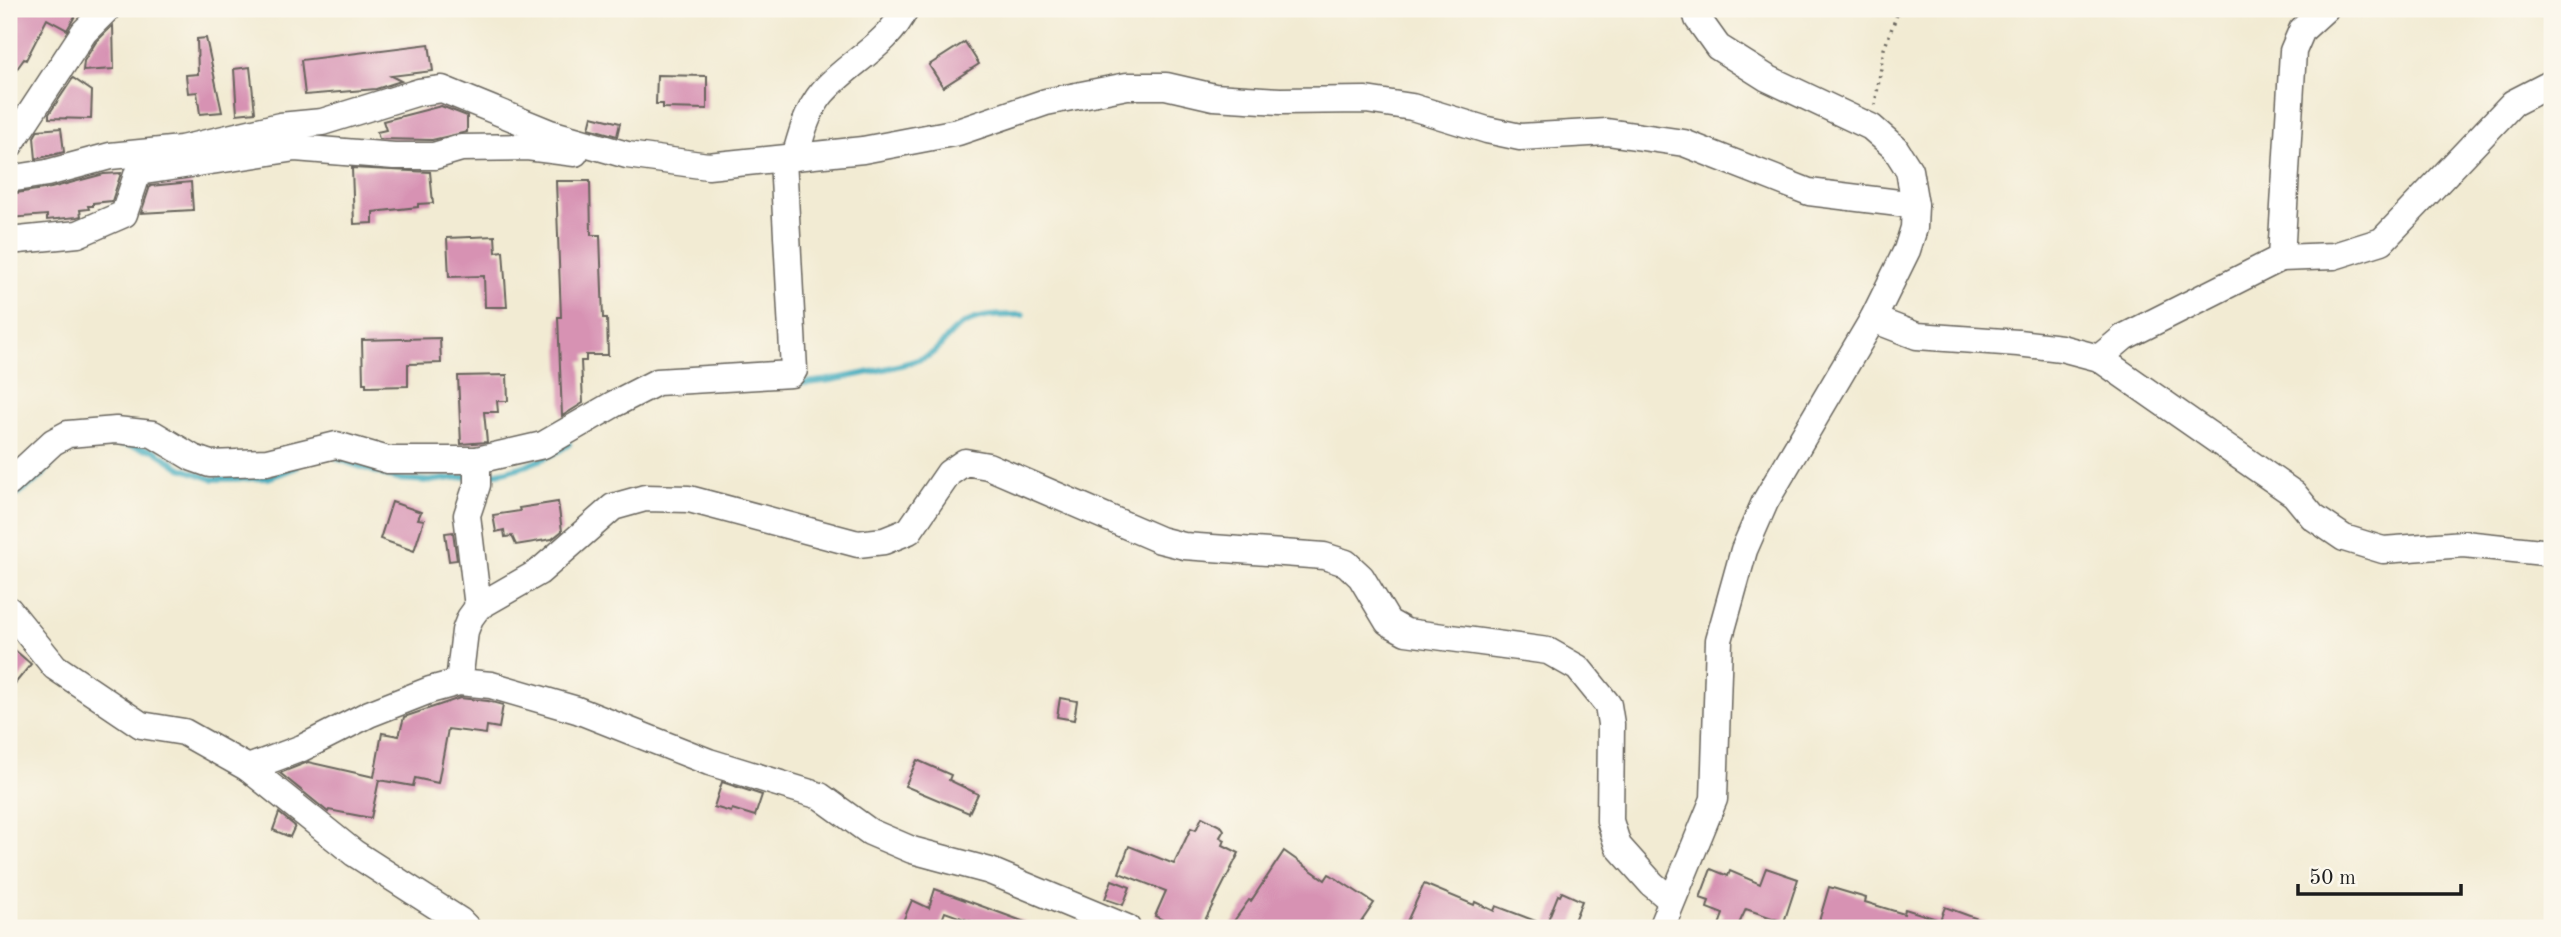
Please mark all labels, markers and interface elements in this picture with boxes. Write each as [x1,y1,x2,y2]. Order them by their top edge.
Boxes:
scale bar [2298,853,2461,897]
text: 50 m [2309,868,2356,889]

